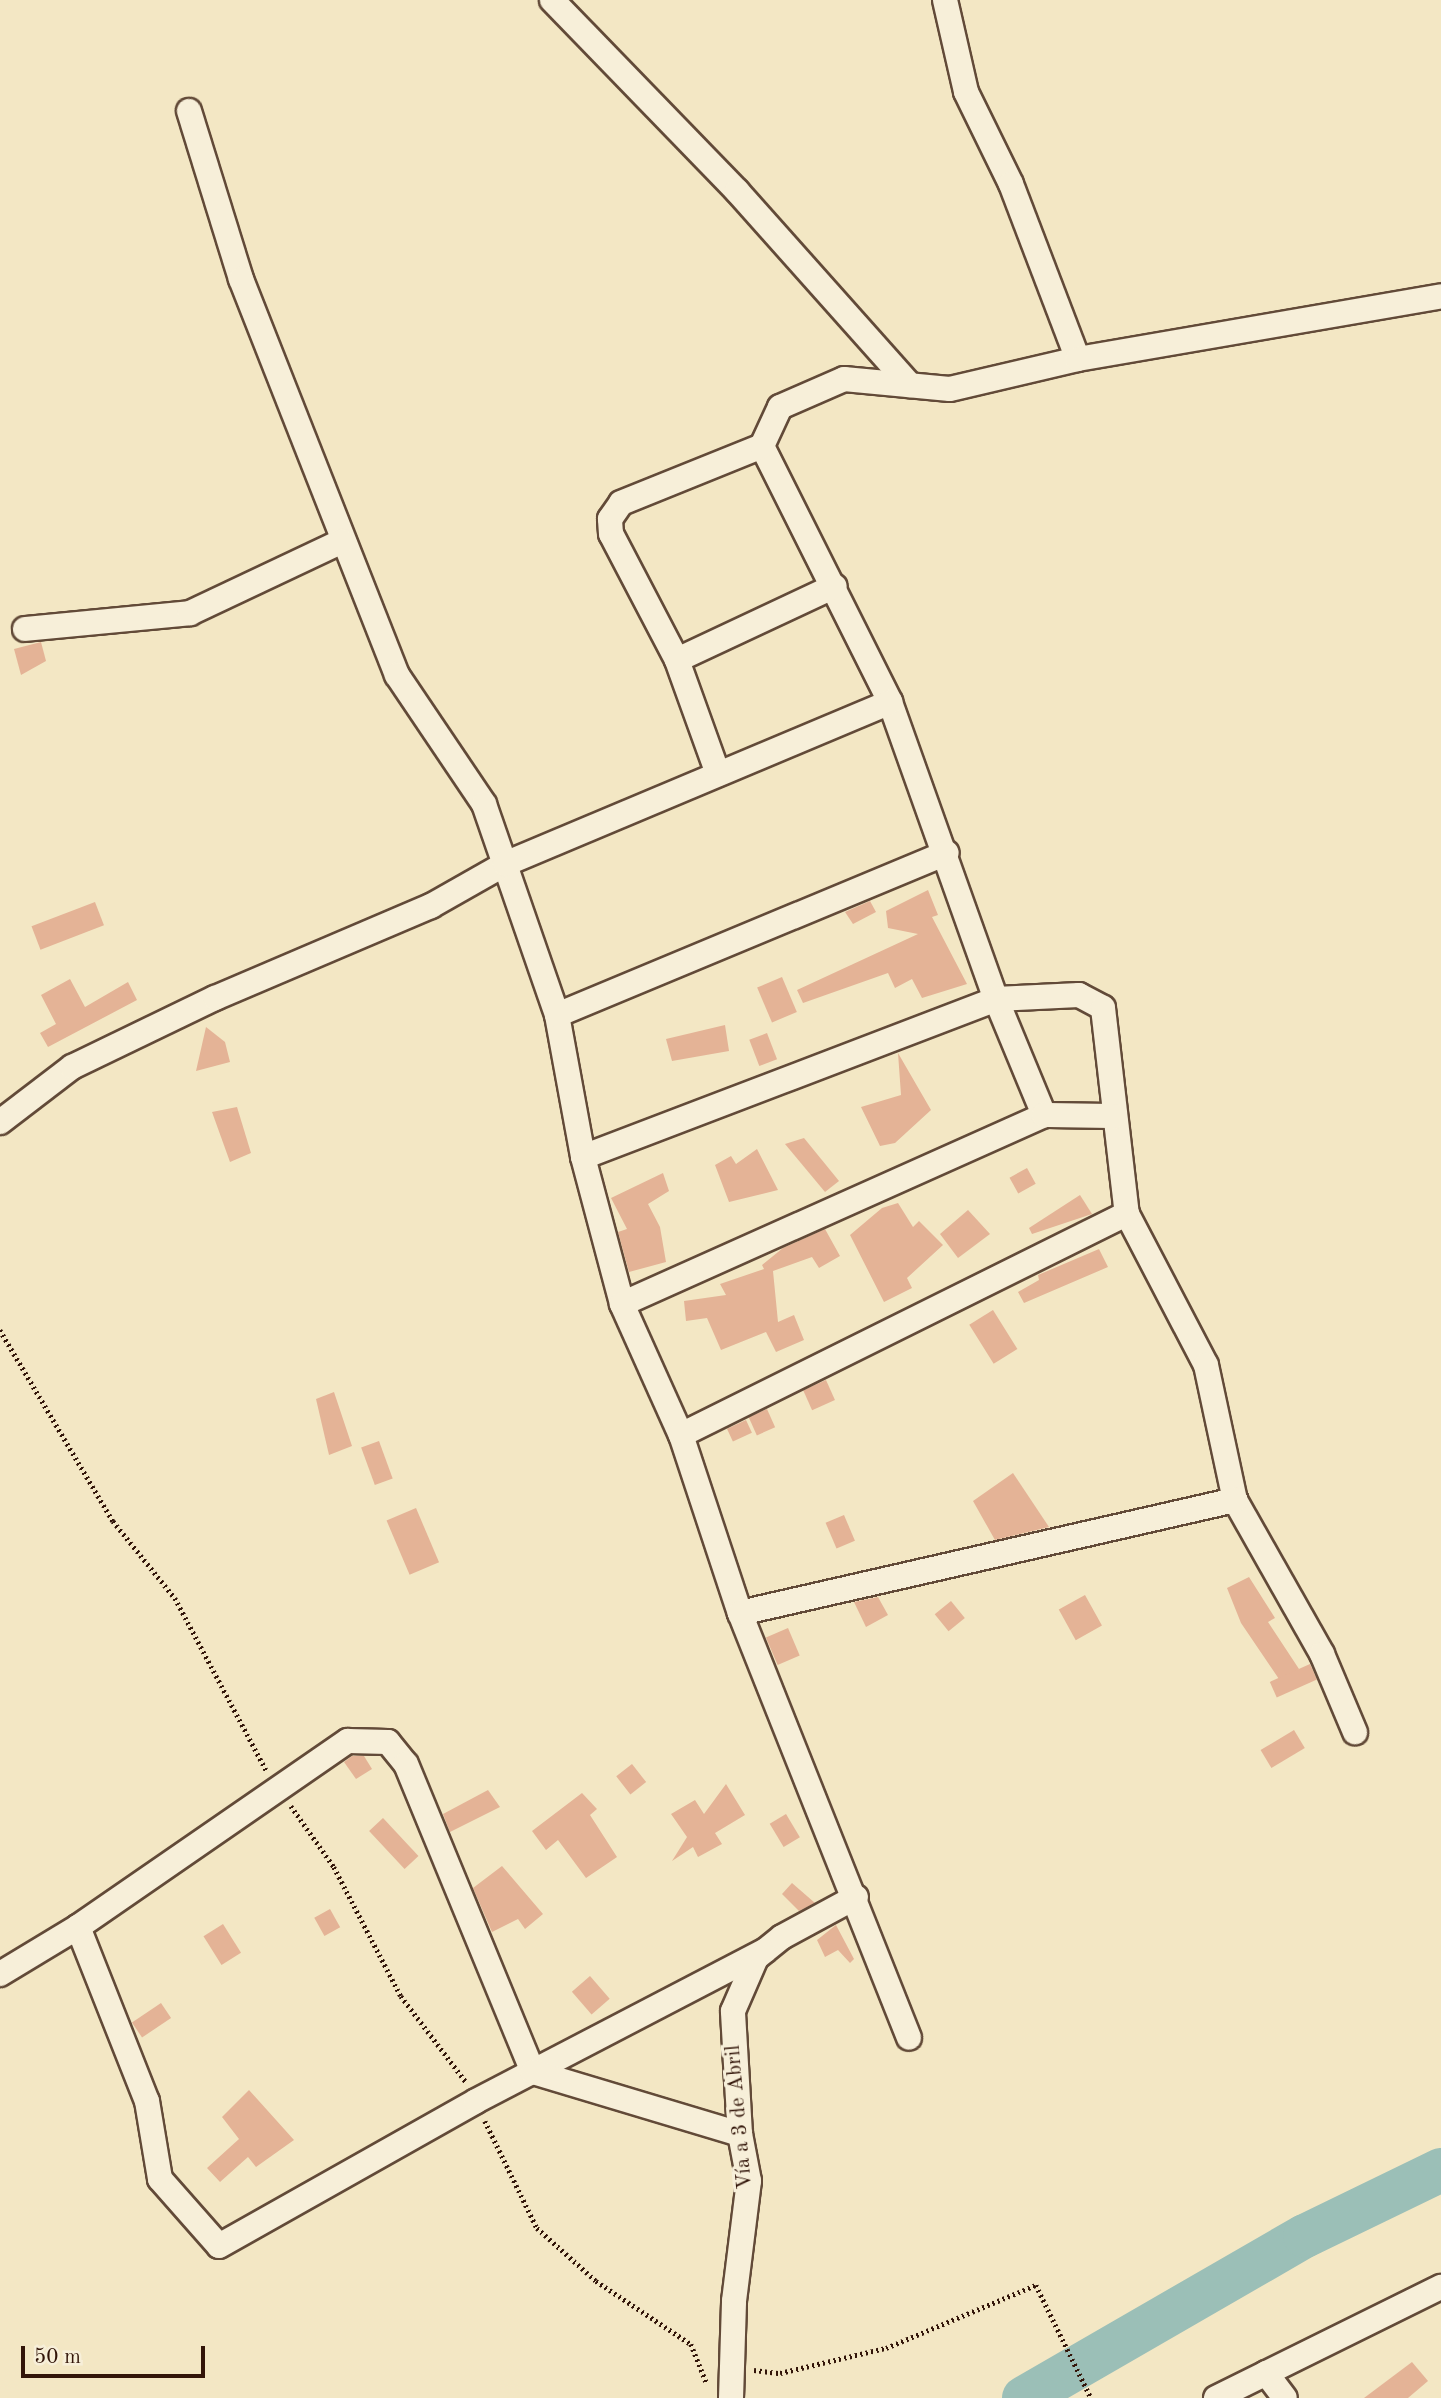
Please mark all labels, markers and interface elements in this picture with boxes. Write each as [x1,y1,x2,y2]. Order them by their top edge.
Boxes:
street label: Vía a 3 de Abril [721,2044,759,2190]
scale bar [24,2332,208,2376]
text: 50 m [34,2347,81,2368]

